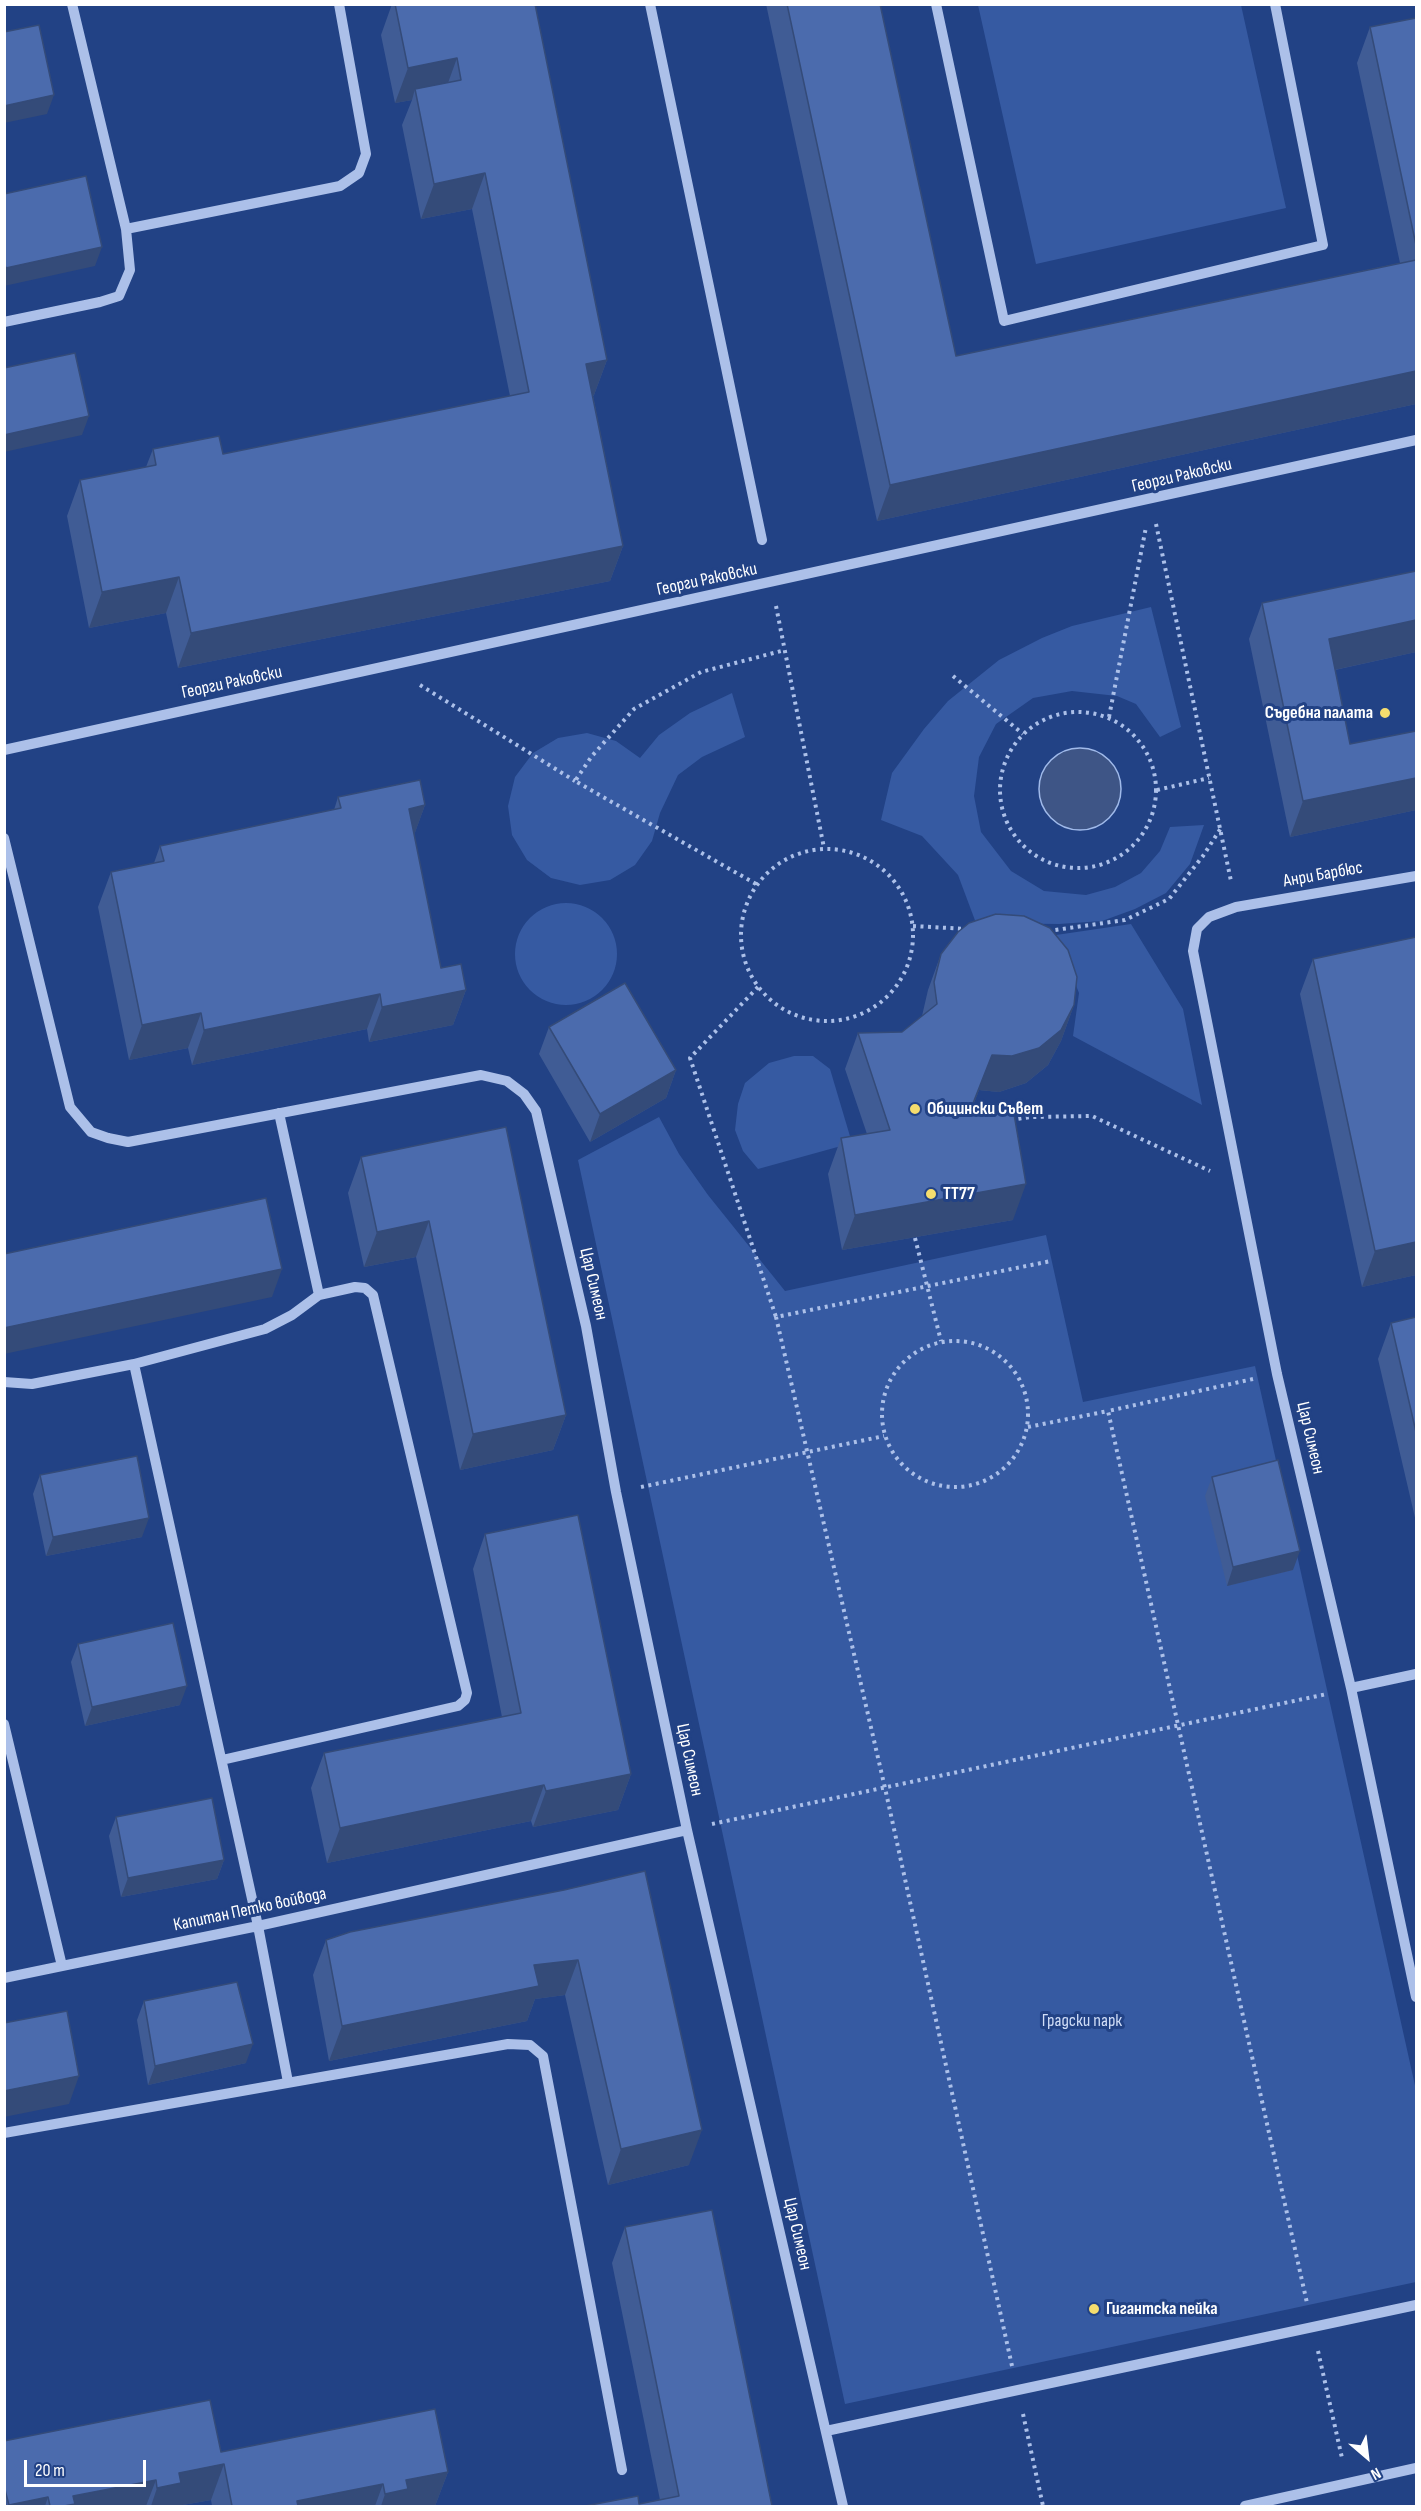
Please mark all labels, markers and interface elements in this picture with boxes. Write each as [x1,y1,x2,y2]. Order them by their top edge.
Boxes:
street label: Георги Раковски [1130,454,1234,498]
street label: Георги Раковски [655,559,759,601]
street label: Георги Раковски [180,662,284,704]
place label: Съдебна палата [1265,702,1373,724]
marker: Съдебна палата [1378,706,1392,720]
street label: Анри Барбюс [1282,857,1364,893]
place label: Общински Съвет [927,1098,1043,1120]
marker: Общински Съвет [908,1102,922,1116]
place label: TT77 [943,1183,975,1205]
marker: TT77 [924,1187,938,1201]
street label: Цар Симеон [574,1246,612,1322]
street label: Цар Симеон [1291,1400,1329,1476]
street label: Цар Симеон [671,1722,707,1798]
street label: Капитан Петко войвода [172,1883,328,1937]
park label: Градски парк [1042,2010,1122,2032]
street label: Цар Симеон [778,2196,816,2272]
place label: Гигантска пейка [1106,2298,1218,2320]
marker: Гигантска пейка [1087,2302,1101,2316]
north arrow [1337,2427,1397,2487]
scale bar [27,2448,148,2486]
text: 20 m [35,2460,65,2481]
text: N [1367,2463,1384,2484]

